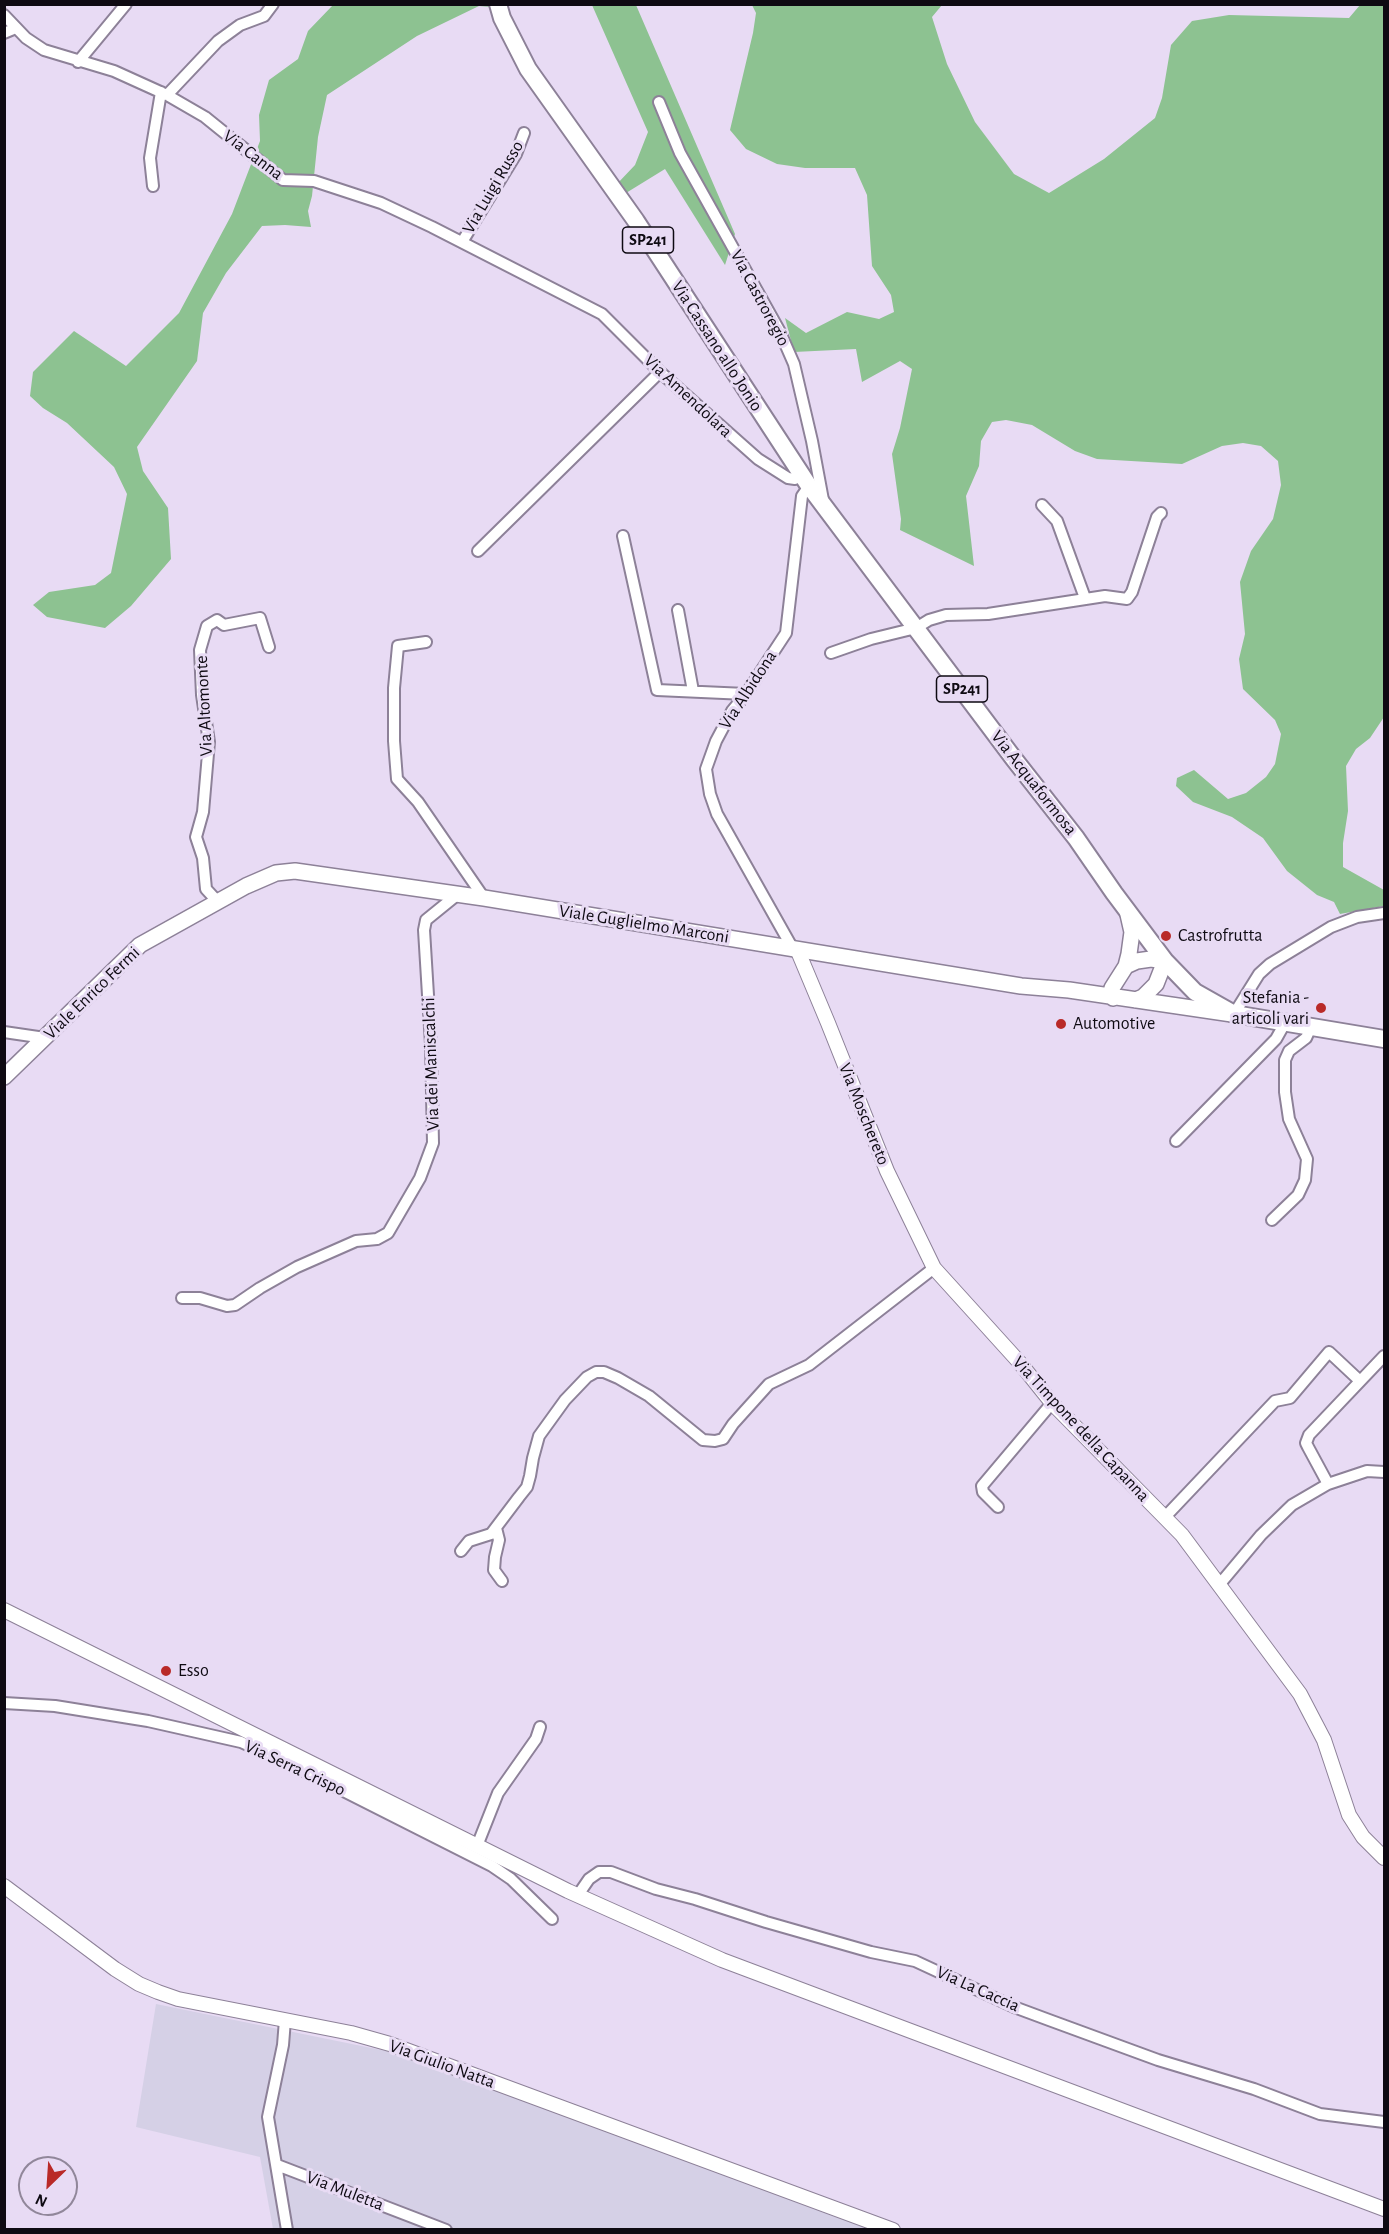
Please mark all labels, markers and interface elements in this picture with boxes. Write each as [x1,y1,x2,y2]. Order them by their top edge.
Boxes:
street label: Via Canna [219,125,287,185]
street label: Via Luigi Russo [458,137,528,237]
road number: SP241 [622,227,674,253]
street label: Via Castroregio [726,246,794,350]
street label: Via Cassano allo Jonio [667,277,767,415]
street label: Via Amendolara [639,350,737,442]
street label: Via Albidona [714,646,782,734]
street label: Via Altomonte [191,655,217,757]
road number: SP241 [936,676,988,702]
street label: Via Acquaformosa [986,726,1082,840]
street label: Viale Guglielmo Marconi [557,900,731,948]
place label: Castrofrutta [1178,925,1263,947]
marker: Castrofrutta [1159,929,1173,943]
street label: Viale Enrico Fermi [40,942,144,1044]
place label: Stefania - articoli vari [1232,987,1309,1030]
street label: Via dei Maniscalchi [418,997,444,1131]
marker: Stefania - articoli vari [1314,1001,1328,1015]
place label: Automotive [1073,1013,1155,1035]
marker: Automotive [1054,1017,1068,1031]
street label: Via Moschereto [834,1060,894,1168]
street label: Via Timpone della Capanna [1008,1352,1154,1506]
place label: Esso [178,1660,209,1682]
marker: Esso [159,1664,173,1678]
street label: Via Serra Crispo [241,1735,349,1801]
street label: Via La Caccia [933,1961,1023,2017]
street label: Via Giulio Natta [386,2035,498,2093]
north arrow [18,2156,78,2216]
street label: Via Muletta [303,2166,387,2216]
text: N [33,2191,50,2210]

